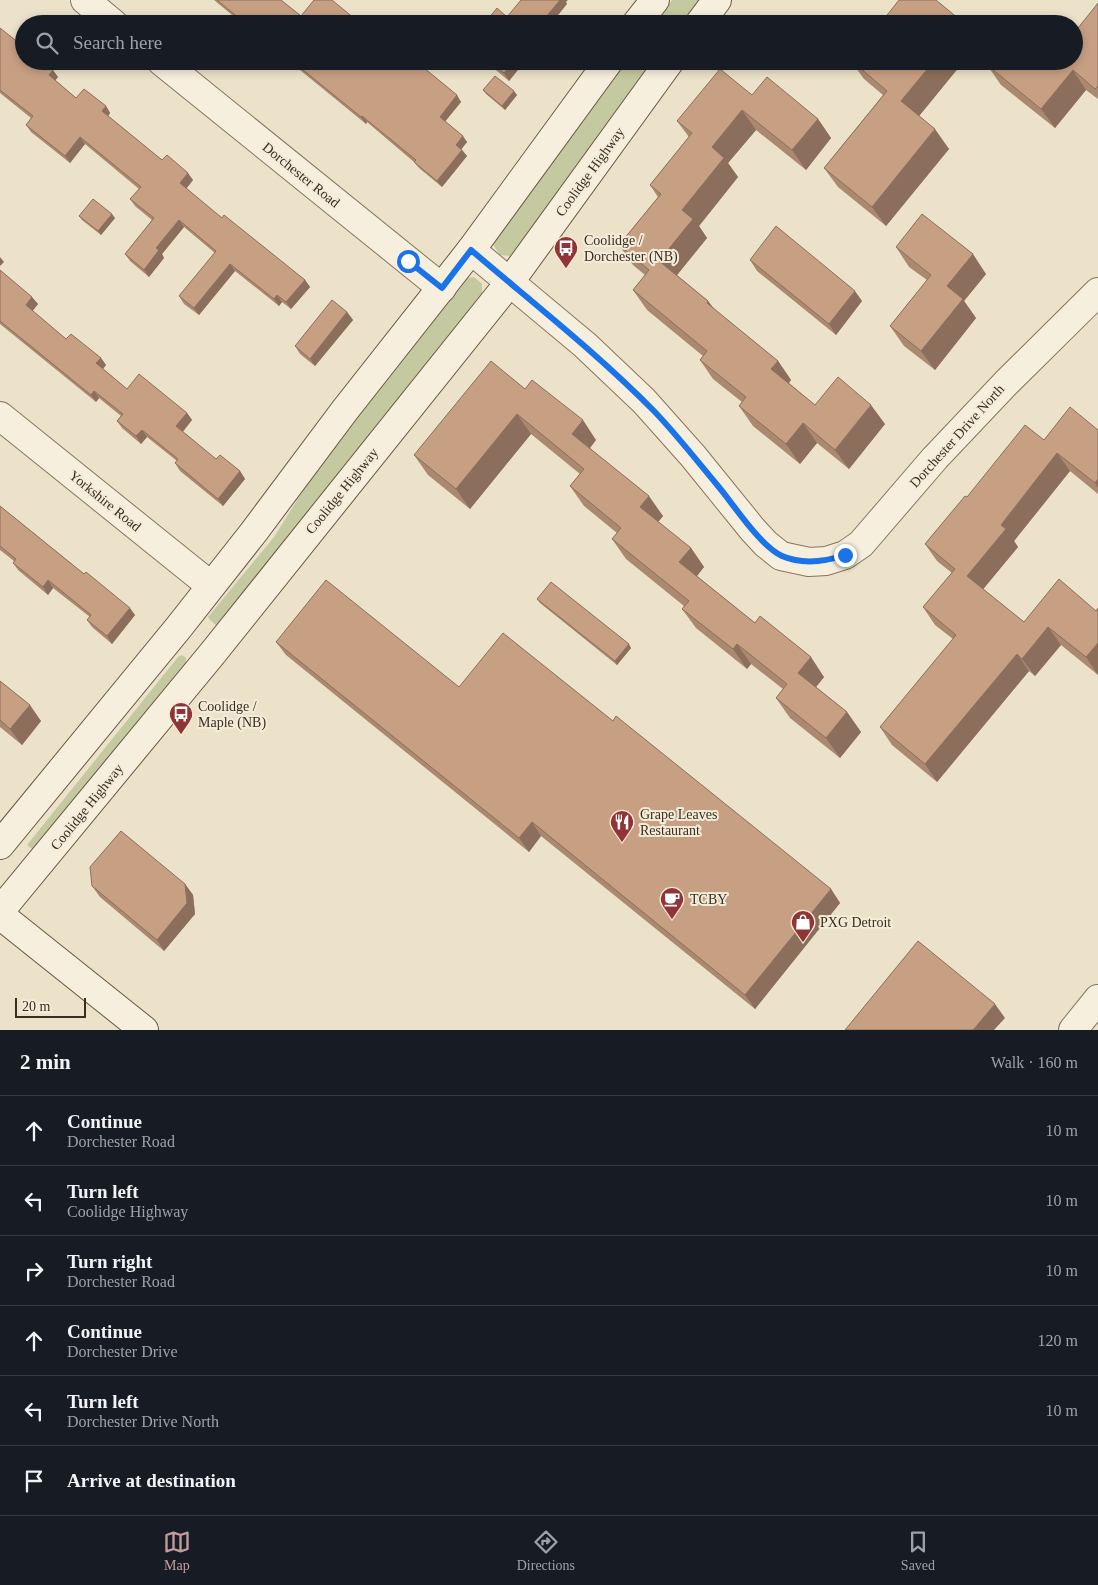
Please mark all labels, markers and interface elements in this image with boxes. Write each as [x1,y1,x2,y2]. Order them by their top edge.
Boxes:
search box [15,15,1083,70]
icon: search [33,29,61,57]
text: Search here [73,32,162,53]
street label: Coolidge Highway [553,125,627,219]
street label: Dorchester Road [260,139,342,211]
place label: Coolidge / Dorchester (NB) [584,233,678,265]
bus stop icon: Coolidge / Dorchester (NB) [553,235,579,269]
route start [397,250,420,273]
street label: Dorchester Drive North [907,382,1007,490]
street label: Coolidge Highway [303,445,381,537]
street label: Yorkshire Road [66,468,144,534]
route end [834,544,857,567]
place label: Coolidge / Maple (NB) [198,699,266,731]
bus stop icon: Coolidge / Maple (NB) [168,701,194,735]
street label: Coolidge Highway [48,761,126,853]
place label: Grape Leaves Restaurant [640,807,717,838]
restaurant icon: Grape Leaves Restaurant [609,809,635,843]
cafe icon: TCBY [659,886,685,920]
place label: TCBY [690,892,727,907]
shop icon: PXG Detroit [790,909,816,943]
place label: PXG Detroit [820,915,891,930]
scale bar [15,995,86,1018]
text: 20 m [22,999,50,1014]
text: 2 min [20,1050,71,1074]
text: Walk · 160 m [991,1054,1078,1071]
text: Continue [67,1111,142,1132]
icon: ahead [20,1117,48,1145]
text: 10 m [1046,1122,1078,1139]
text: Dorchester Road [67,1133,175,1150]
text: Turn left [67,1181,139,1202]
icon: left [20,1187,48,1215]
text: 10 m [1046,1192,1078,1209]
text: Coolidge Highway [67,1203,188,1220]
text: Turn right [67,1251,152,1272]
icon: right [20,1257,48,1285]
text: 10 m [1046,1262,1078,1279]
text: Dorchester Road [67,1273,175,1290]
text: Continue [67,1321,142,1342]
icon: ahead [20,1327,48,1355]
text: 120 m [1038,1332,1078,1349]
text: Dorchester Drive [67,1343,178,1360]
text: Turn left [67,1391,139,1412]
icon: left [20,1397,48,1425]
text: 10 m [1046,1402,1078,1419]
text: Dorchester Drive North [67,1413,219,1430]
icon: arrive [20,1467,48,1495]
text: Arrive at destination [67,1470,236,1491]
tab: Map [163,1528,191,1574]
tab: Directions [517,1528,575,1574]
tab: Saved [901,1528,935,1574]

